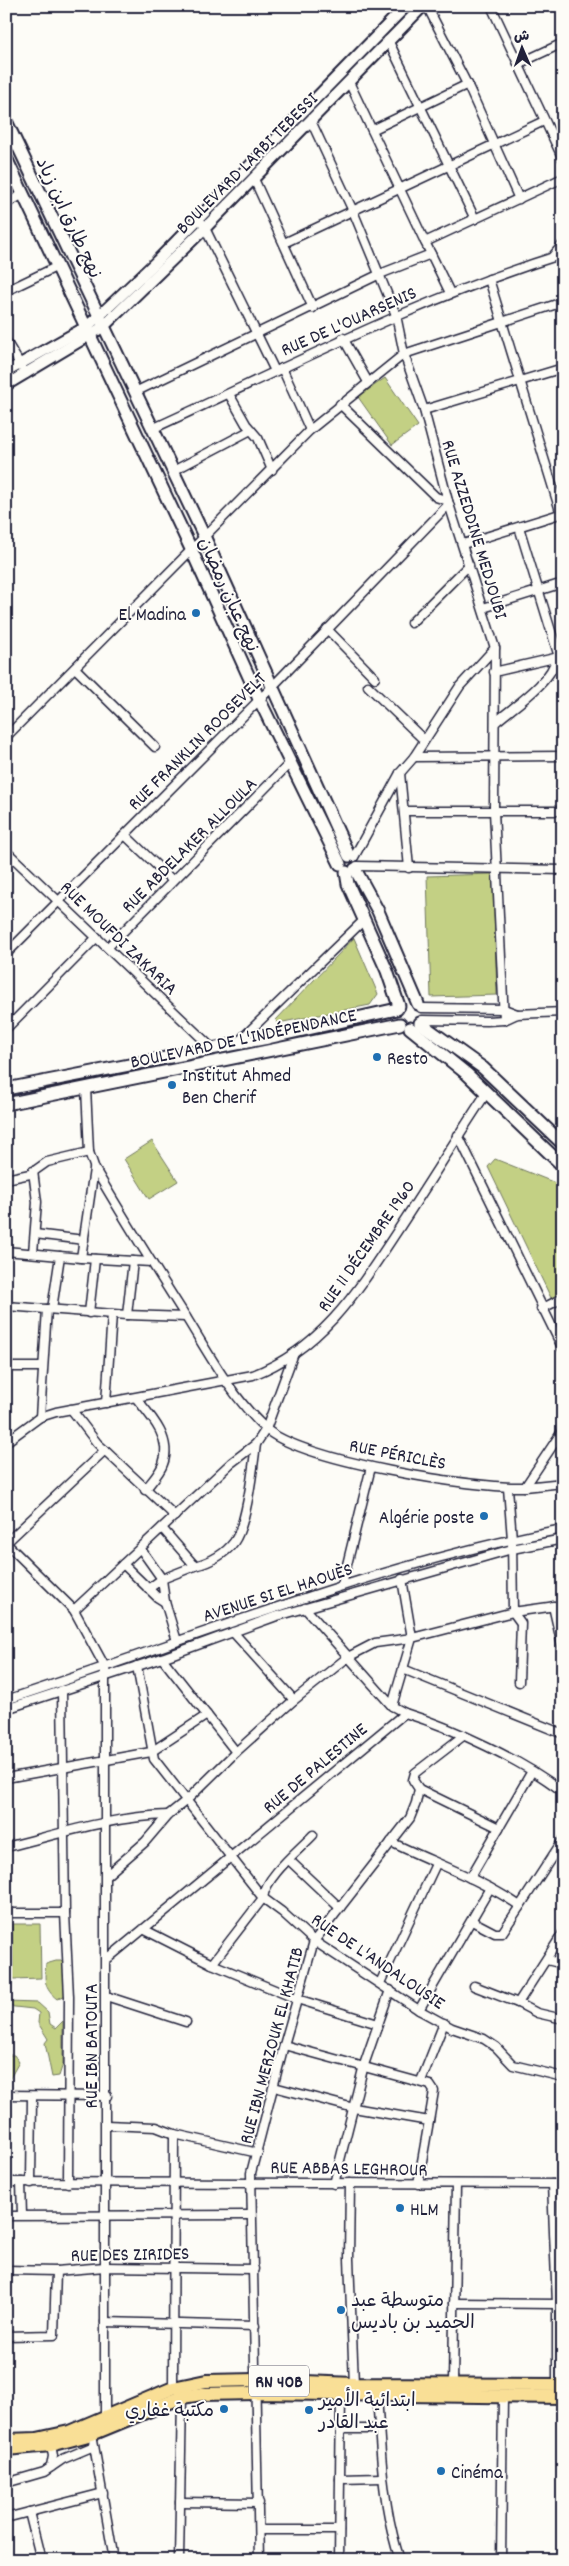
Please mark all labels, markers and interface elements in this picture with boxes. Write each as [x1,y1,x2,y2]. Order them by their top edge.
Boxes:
north arrow [496,22,546,72]
text: ش [514,27,530,47]
street label: BOULEVARD LARBI TEBESSI [171,87,326,242]
street label: نهج طارق ابن زياد [27,153,107,284]
street label: RUE DE L'OUARSENIS [277,281,422,365]
street label: RUE AZZEDDINE MEDJOUBI [432,437,513,623]
street label: نهج عبان رمضان [189,534,264,657]
place label: El Madina [118,603,187,630]
marker: El Madina [190,607,202,619]
street label: RUE FRANKLIN ROOSEVELT [123,667,274,818]
street label: RUE ABDELAKER ALLOULA [116,772,265,921]
street label: RUE MOUFDI ZAKARIA [53,876,183,1003]
street label: BOULEVARD DE L'INDÉPENDANCE [128,1003,360,1078]
place label: Resto [387,1047,428,1074]
marker: Resto [371,1051,383,1063]
place label: Institut Ahmed Ben Cherif [182,1064,291,1113]
marker: Institut Ahmed Ben Cherif [166,1079,178,1091]
street label: RUE 11 DÉCEMBRE 1960 [312,1176,423,1318]
street label: RUE PÉRICLÈS [347,1434,448,1479]
place label: Algérie poste [379,1506,474,1533]
marker: Algérie poste [478,1510,490,1522]
street label: AVENUE SI EL HAOUÈS [200,1557,357,1631]
street label: RUE DE PALESTINE [258,1717,375,1822]
street label: RUE DE L'ANDALOUSIE [305,1908,450,2018]
street label: RUE IBN MERZOUK EL KHATIB [234,1944,313,2147]
street label: RUE IBN BATOUTA [80,1983,107,2109]
street label: RUE ABBAS LEGHROUR [270,2156,428,2185]
place label: HLM [410,2198,439,2225]
marker: HLM [394,2202,406,2214]
street label: RUE DES ZIRIDES [70,2242,190,2271]
place label: متوسطة عبد الحميد بن باديس [351,2289,475,2338]
marker: متوسطة عبد الحميد بن باديس [335,2304,347,2316]
road number: RN 40B [249,2366,309,2396]
place label: ابتدائية الأمير عبد القادر [317,2387,416,2438]
place label: مكتبة غفاري [125,2399,214,2426]
marker: مكتبة غفاري [218,2403,230,2415]
marker: ابتدائية الأمير عبد القادر [303,2404,315,2416]
place label: Cinéma [451,2461,504,2488]
marker: Cinéma [435,2465,447,2477]

